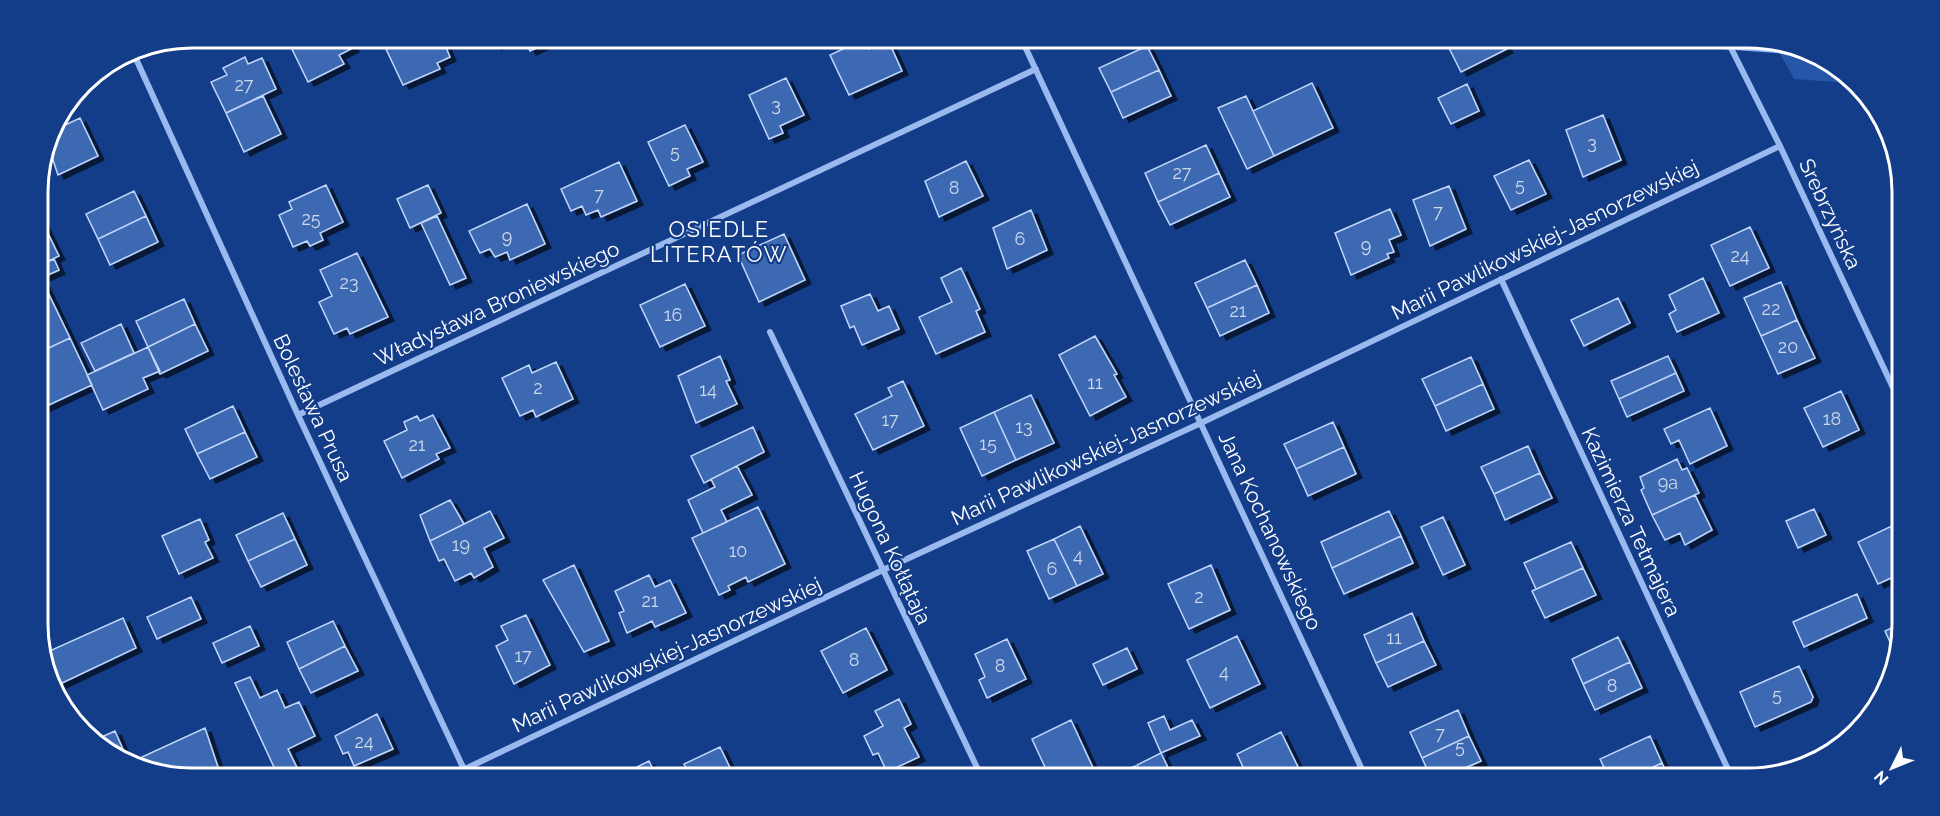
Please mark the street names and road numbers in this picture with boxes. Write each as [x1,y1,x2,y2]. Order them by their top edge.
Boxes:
street label: Marii Pawlikowskiej-Jasnorzewskiej [1387,154,1702,325]
street label: Srebrzyńska [1794,155,1867,273]
street label: Władysława Broniewskiego [370,236,623,371]
street label: Bolesława Prusa [268,330,359,486]
street label: Marii Pawlikowskiej-Jasnorzewskiej [947,365,1265,530]
street label: Kazimierza Tetmajera [1577,423,1686,621]
street label: Jana Kochanowskiego [1214,428,1327,634]
street label: Hugona Kołłątaja [844,467,937,628]
street label: Marii Pawlikowskiej-Jasnorzewskiej [508,572,826,737]

